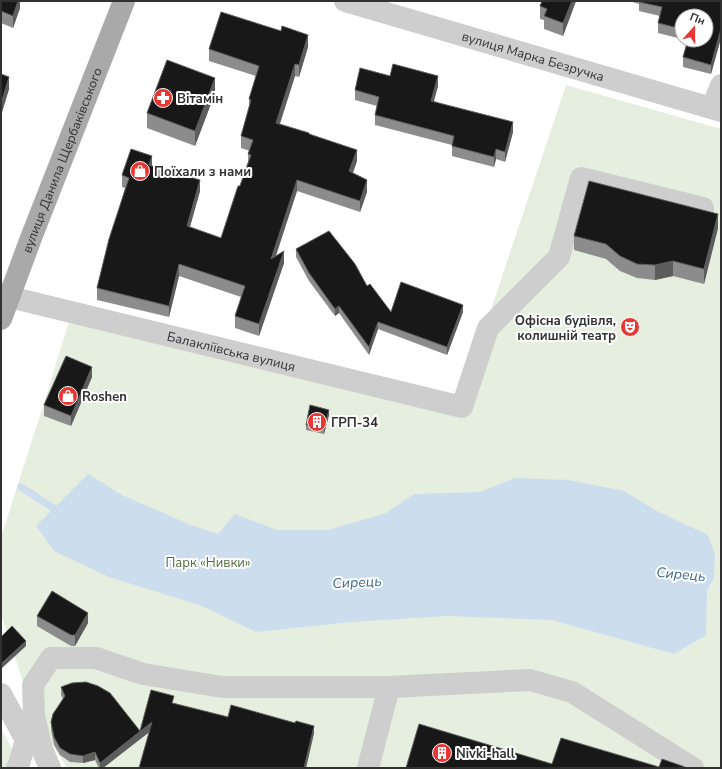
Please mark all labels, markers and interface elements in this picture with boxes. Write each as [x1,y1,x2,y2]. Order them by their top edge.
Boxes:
north arrow [674,8,714,48]
text: Пн [688,9,707,29]
street label: вулиця Марка Безручка [460,28,606,86]
street label: вулиця Данила Щербаківського [18,65,107,256]
pharmacy icon: Вітамін [152,87,174,109]
place label: Вітамін [177,90,223,108]
shop icon: Поїхали з нами [129,160,151,182]
place label: Поїхали з нами [154,163,251,181]
place label: Офісна будівля, колишній театр [515,312,616,345]
theatre icon: Офісна будівля, колишній театр [619,316,641,338]
street label: Балакліївська вулиця [165,328,297,376]
shop icon: Roshen [57,385,79,407]
place label: Roshen [82,388,127,406]
building icon: ГРП-34 [306,411,328,433]
place label: ГРП-34 [331,414,378,432]
park label: Парк «Нивки» [165,554,251,572]
water label: Сирець [656,563,706,586]
water label: Сирець [332,572,382,593]
building icon: Nivki-hall [431,742,453,764]
place label: Nivki-hall [456,745,516,763]

